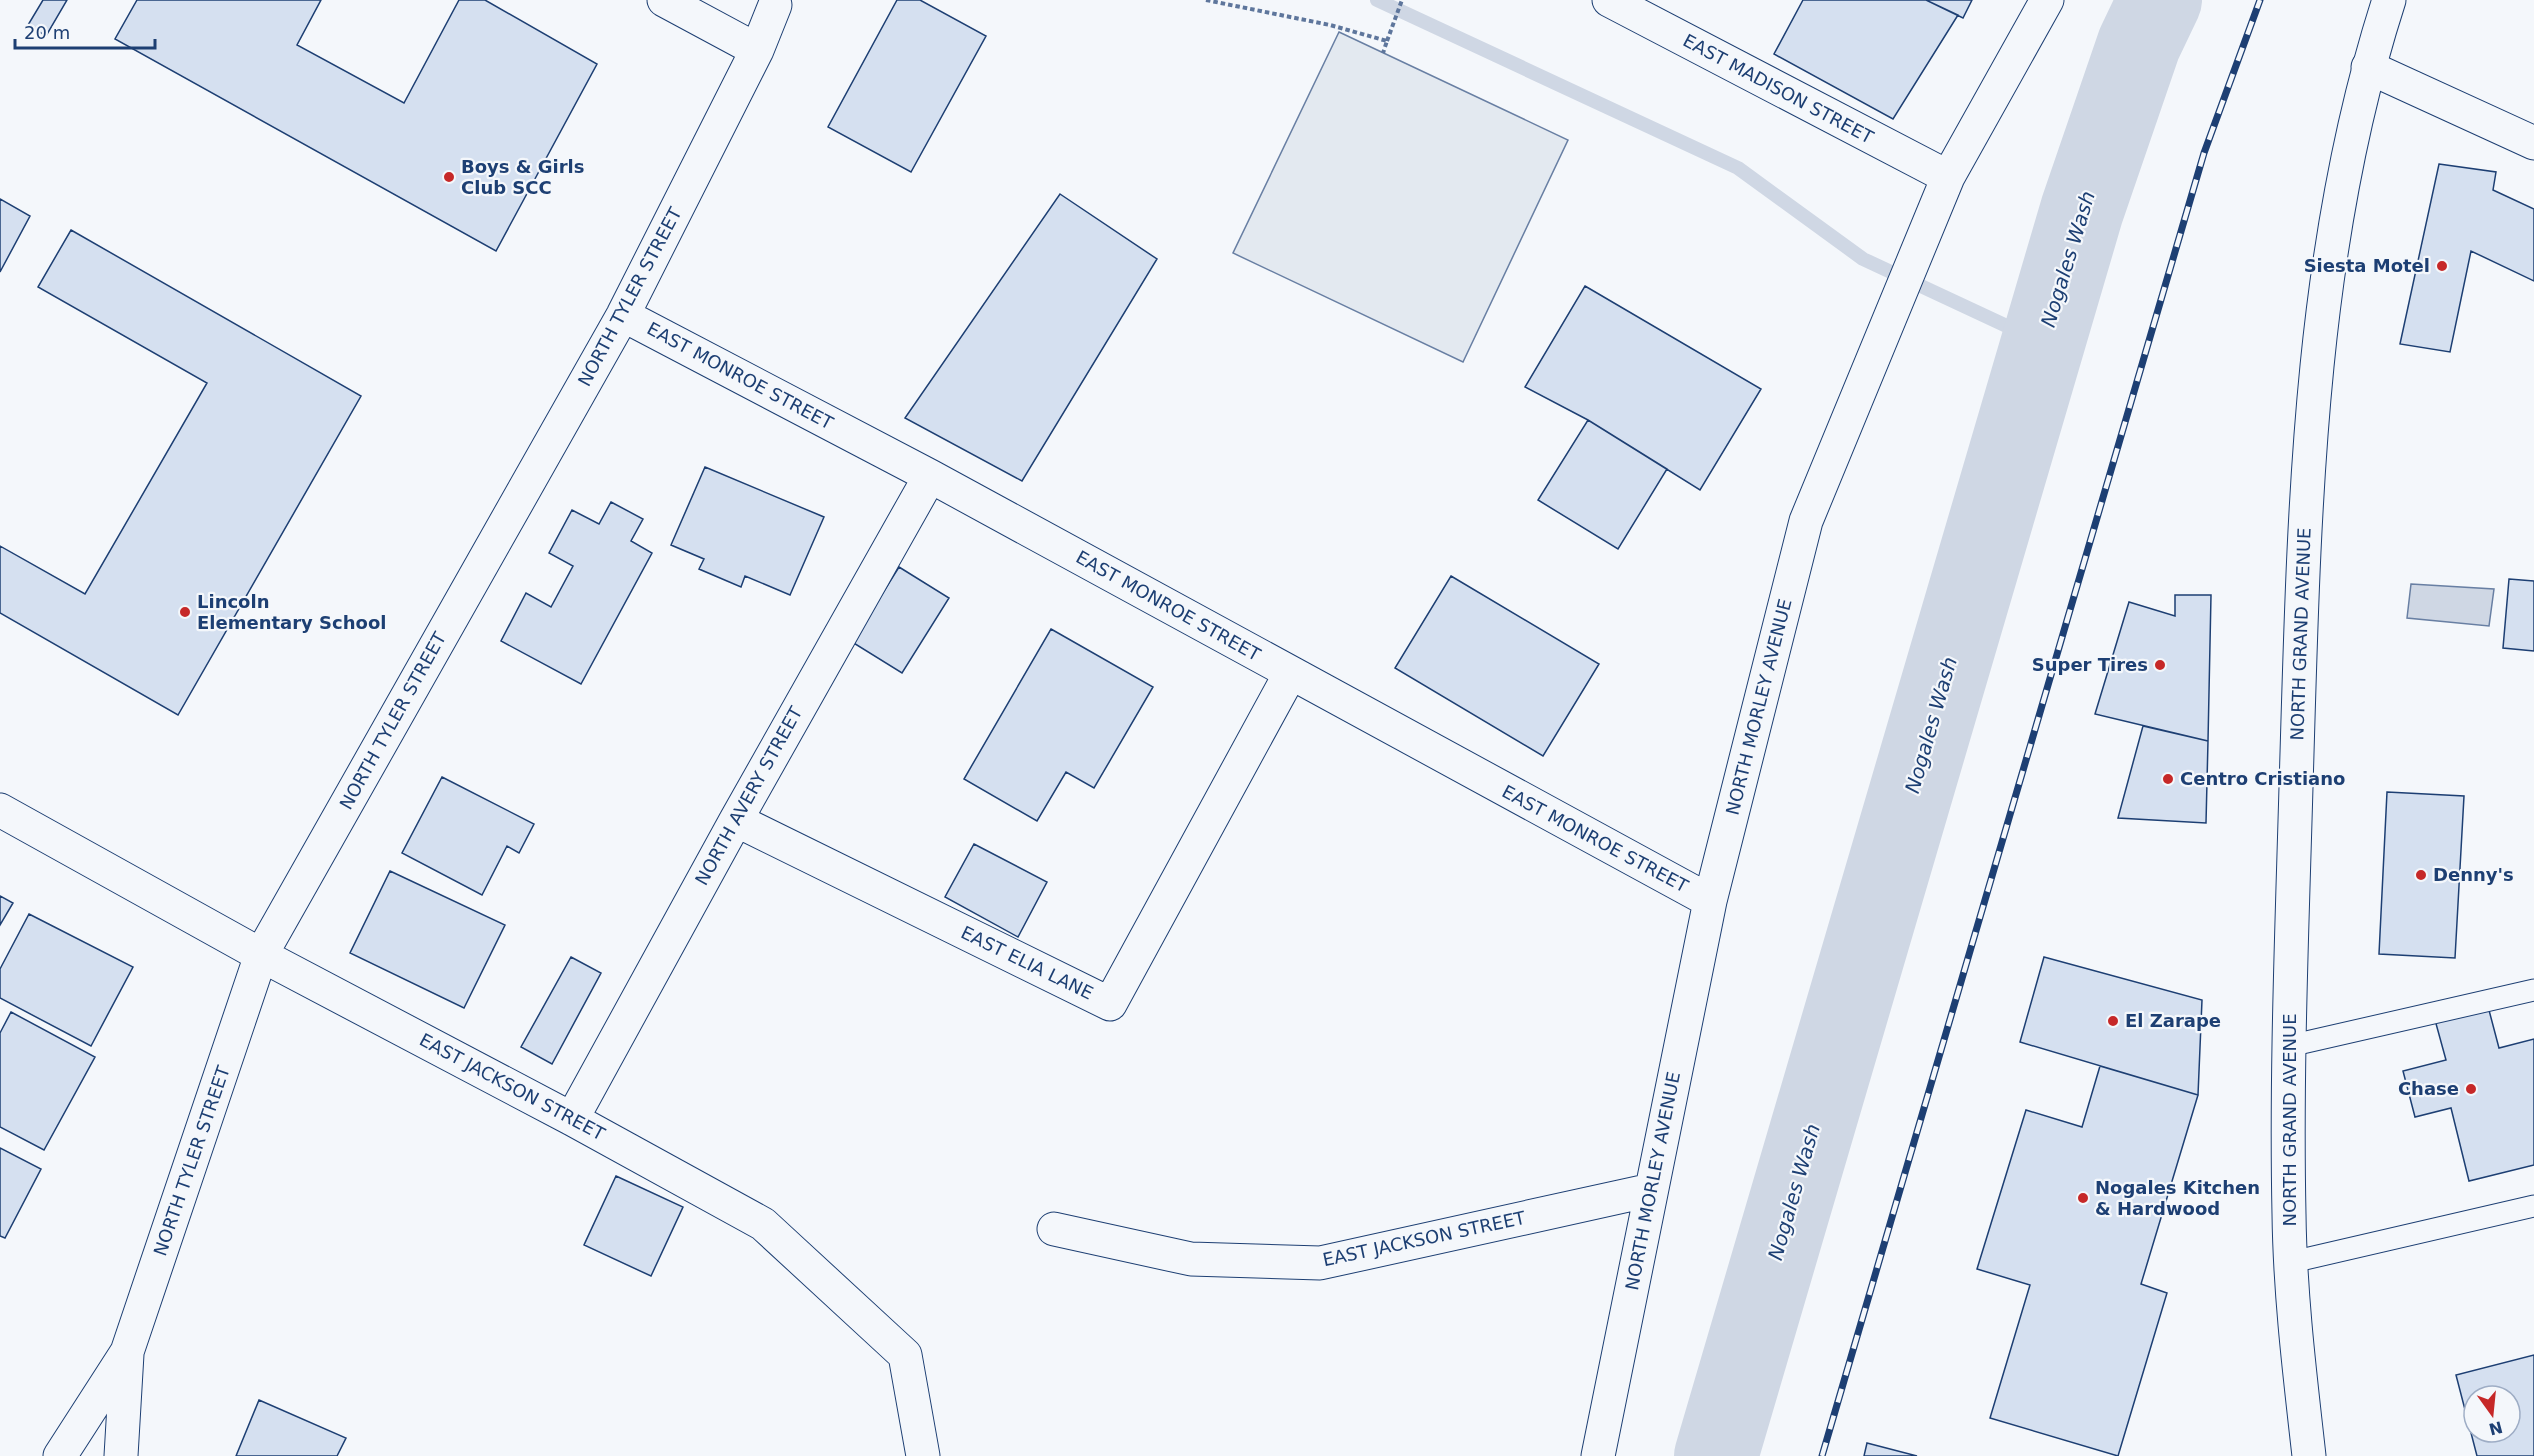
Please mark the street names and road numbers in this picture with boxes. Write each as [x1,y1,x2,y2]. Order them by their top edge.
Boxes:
street label: EAST MADISON STREET [1680,29,1878,148]
street label: NORTH TYLER STREET [573,203,686,390]
street label: EAST MONROE STREET [644,318,838,434]
street label: NORTH GRAND AVENUE [2286,527,2315,741]
street label: EAST MONROE STREET [1072,546,1265,666]
street label: NORTH MORLEY AVENUE [1721,596,1796,817]
street label: NORTH TYLER STREET [335,628,451,813]
street label: NORTH AVERY STREET [691,702,807,889]
street label: EAST MONROE STREET [1499,781,1693,897]
street label: EAST ELIA LANE [958,922,1097,1004]
street label: NORTH GRAND AVENUE [2279,1013,2300,1227]
street label: EAST JACKSON STREET [416,1029,609,1145]
street label: NORTH TYLER STREET [149,1062,234,1259]
street label: NORTH MORLEY AVENUE [1621,1070,1684,1292]
street label: EAST JACKSON STREET [1321,1207,1528,1270]

